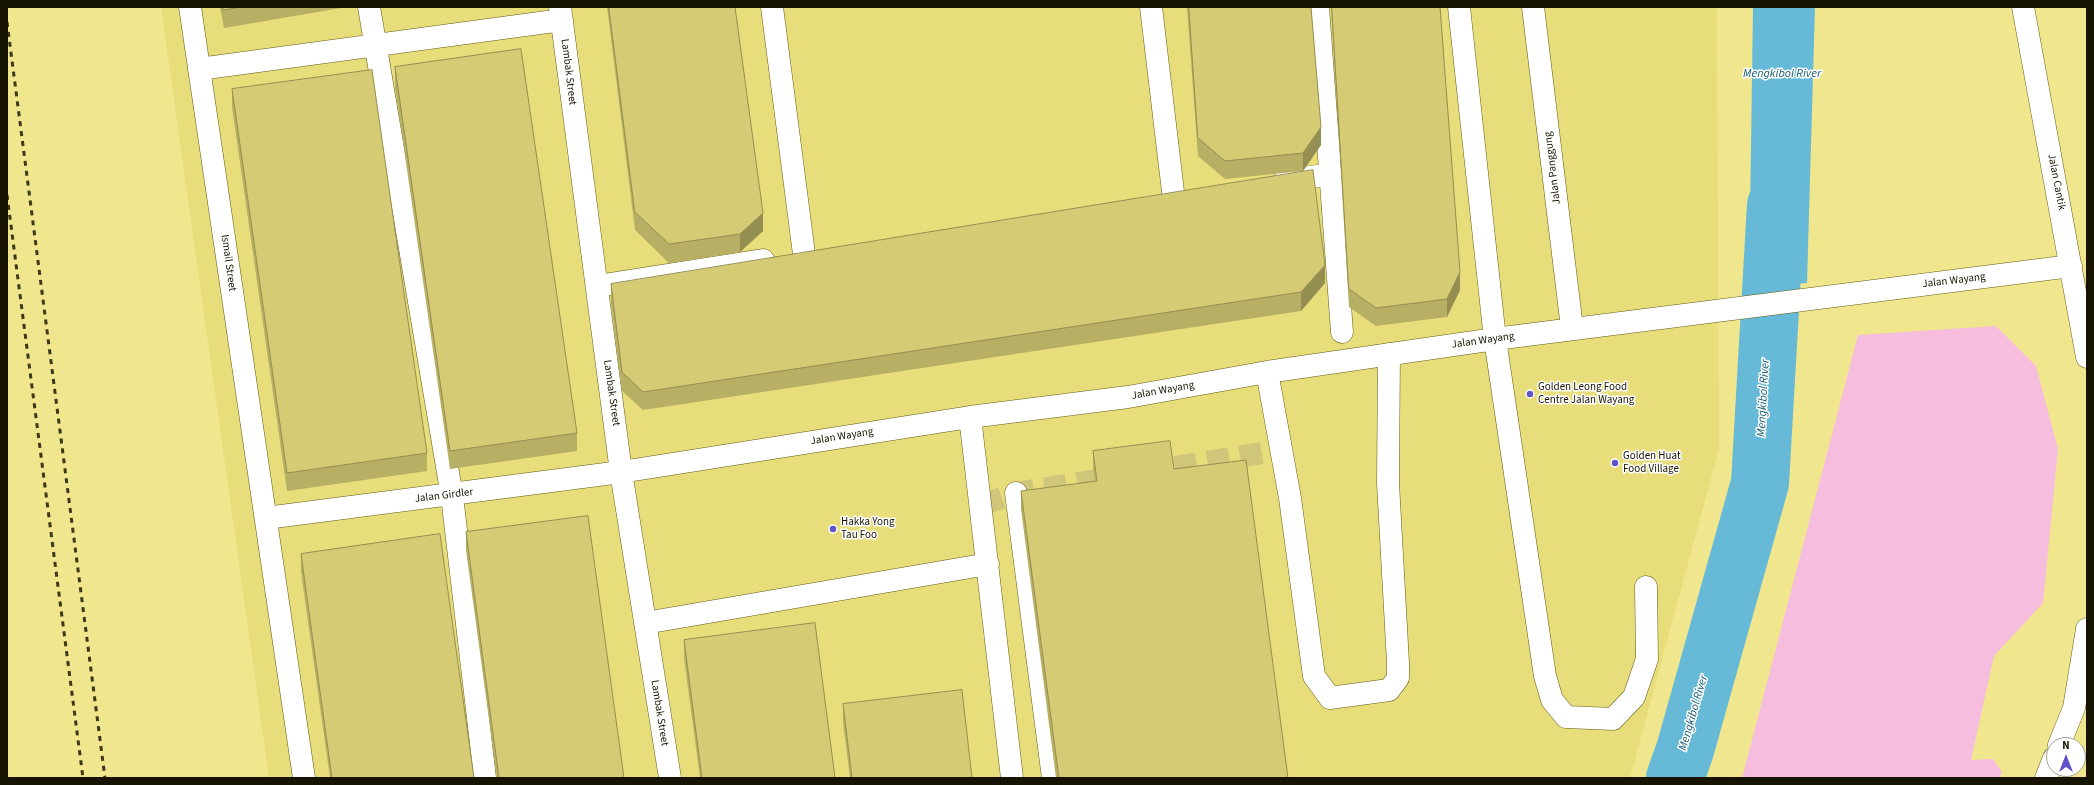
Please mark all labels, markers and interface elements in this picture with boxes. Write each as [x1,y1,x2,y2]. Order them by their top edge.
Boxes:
street label: Lambak Street [557,38,579,106]
water label: Mengkibol River [1743,67,1821,81]
street label: Jalan Panggung [1542,131,1564,205]
street label: Jalan Cantik [2044,153,2068,211]
street label: Ismail Street [217,234,239,292]
street label: Jalan Wayang [1922,271,1986,291]
street label: Jalan Wayang [1451,330,1515,352]
street label: Lambak Street [600,359,622,427]
water label: Mengkibol River [1755,359,1773,437]
street label: Jalan Wayang [1131,379,1195,403]
place label: Golden Leong Food Centre Jalan Wayang [1538,381,1634,407]
marker: Golden Leong Food Centre Jalan Wayang [1525,389,1535,399]
street label: Jalan Wayang [810,426,874,448]
place label: Golden Huat Food Village [1623,450,1681,476]
marker: Golden Huat Food Village [1610,458,1620,468]
street label: Jalan Girdler [414,486,474,506]
place label: Hakka Yong Tau Foo [841,516,895,542]
marker: Hakka Yong Tau Foo [828,524,838,534]
water label: Mengkibol River [1676,673,1712,753]
street label: Lambak Street [647,679,671,747]
north arrow [2046,737,2086,777]
text: N [2062,738,2070,753]

